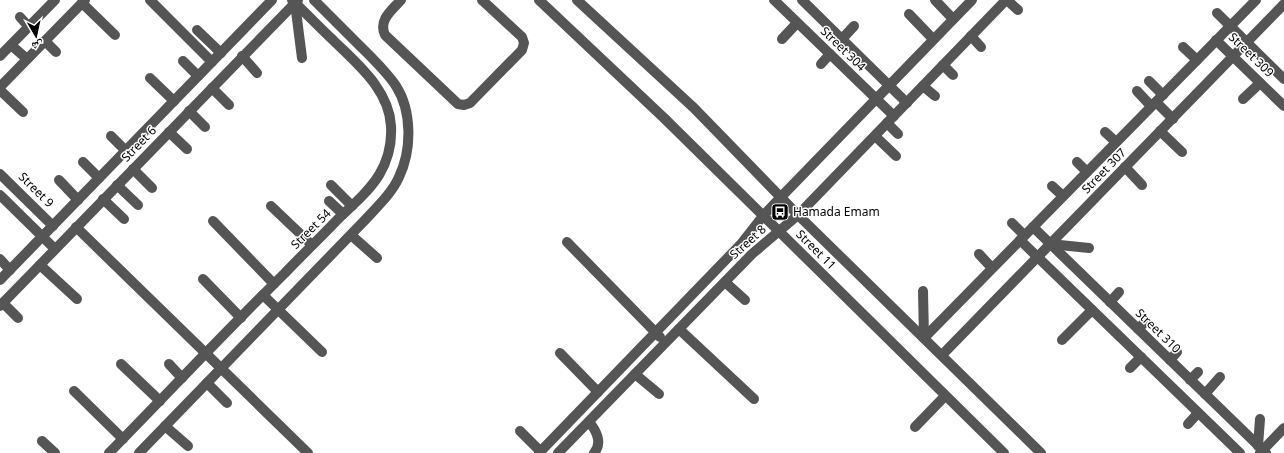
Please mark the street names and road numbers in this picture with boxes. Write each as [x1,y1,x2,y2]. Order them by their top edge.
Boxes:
street label: Street 304 [817,23,870,75]
street label: Street 309 [1225,29,1278,81]
street label: Street 6 [117,122,160,165]
street label: Street 307 [1078,144,1130,197]
street label: Street 9 [15,168,58,211]
street label: Street 54 [287,205,335,252]
street label: Street 8 [726,221,770,262]
street label: Street 11 [793,226,840,273]
street label: Street 310 [1132,305,1185,357]

